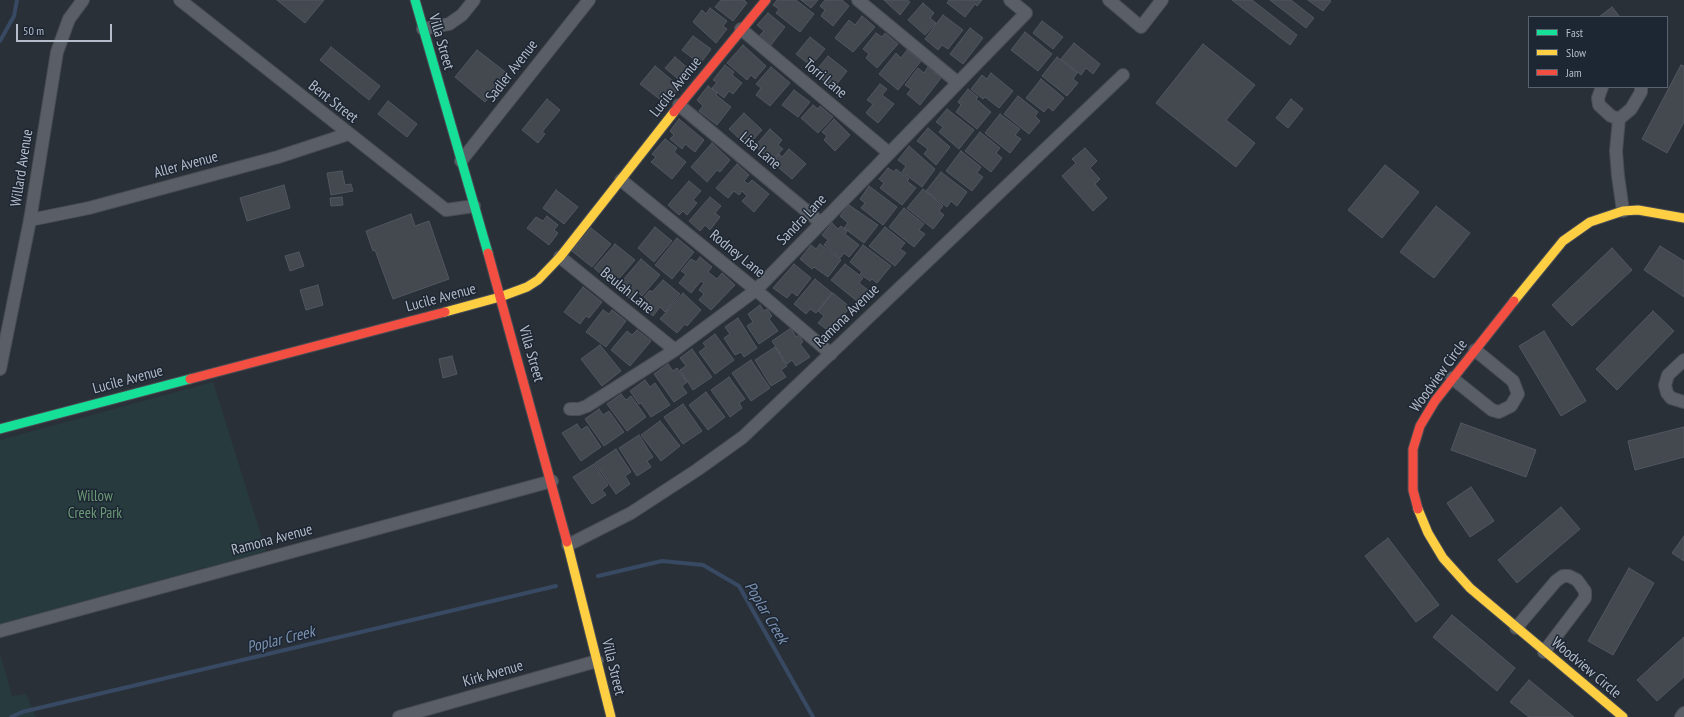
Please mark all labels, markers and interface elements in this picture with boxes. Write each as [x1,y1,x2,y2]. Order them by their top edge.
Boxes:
street label: Villa Street [424,12,458,72]
scale bar [18,16,114,42]
legend [1528,16,1668,88]
text: 50 m [23,23,44,38]
text: Fast [1566,25,1583,40]
street label: Sadler Avenue [482,36,542,106]
text: Slow [1566,45,1586,60]
street label: Lucile Avenue [646,53,706,121]
street label: Torri Lane [800,56,850,102]
text: Jam [1566,65,1582,80]
street label: Bent Street [305,77,361,127]
street label: Willard Avenue [7,128,37,208]
street label: Lisa Lane [736,129,784,173]
street label: Aller Avenue [152,148,220,182]
street label: Sandra Lane [773,191,831,249]
street label: Rodney Lane [706,226,768,282]
street label: Beulah Lane [597,264,657,318]
street label: Lucile Avenue [404,280,478,316]
street label: Ramona Avenue [811,281,883,351]
street label: Villa Street [514,324,548,384]
street label: Woodview Circle [1407,336,1471,416]
street label: Lucile Avenue [91,362,165,398]
park label: Willow Creek Park [68,488,122,523]
street label: Ramona Avenue [230,521,314,559]
water label: Poplar Creek [740,578,792,648]
water label: Poplar Creek [245,622,317,658]
street label: Woodview Circle [1547,634,1625,702]
street label: Villa Street [597,637,629,697]
street label: Kirk Avenue [461,657,525,691]

